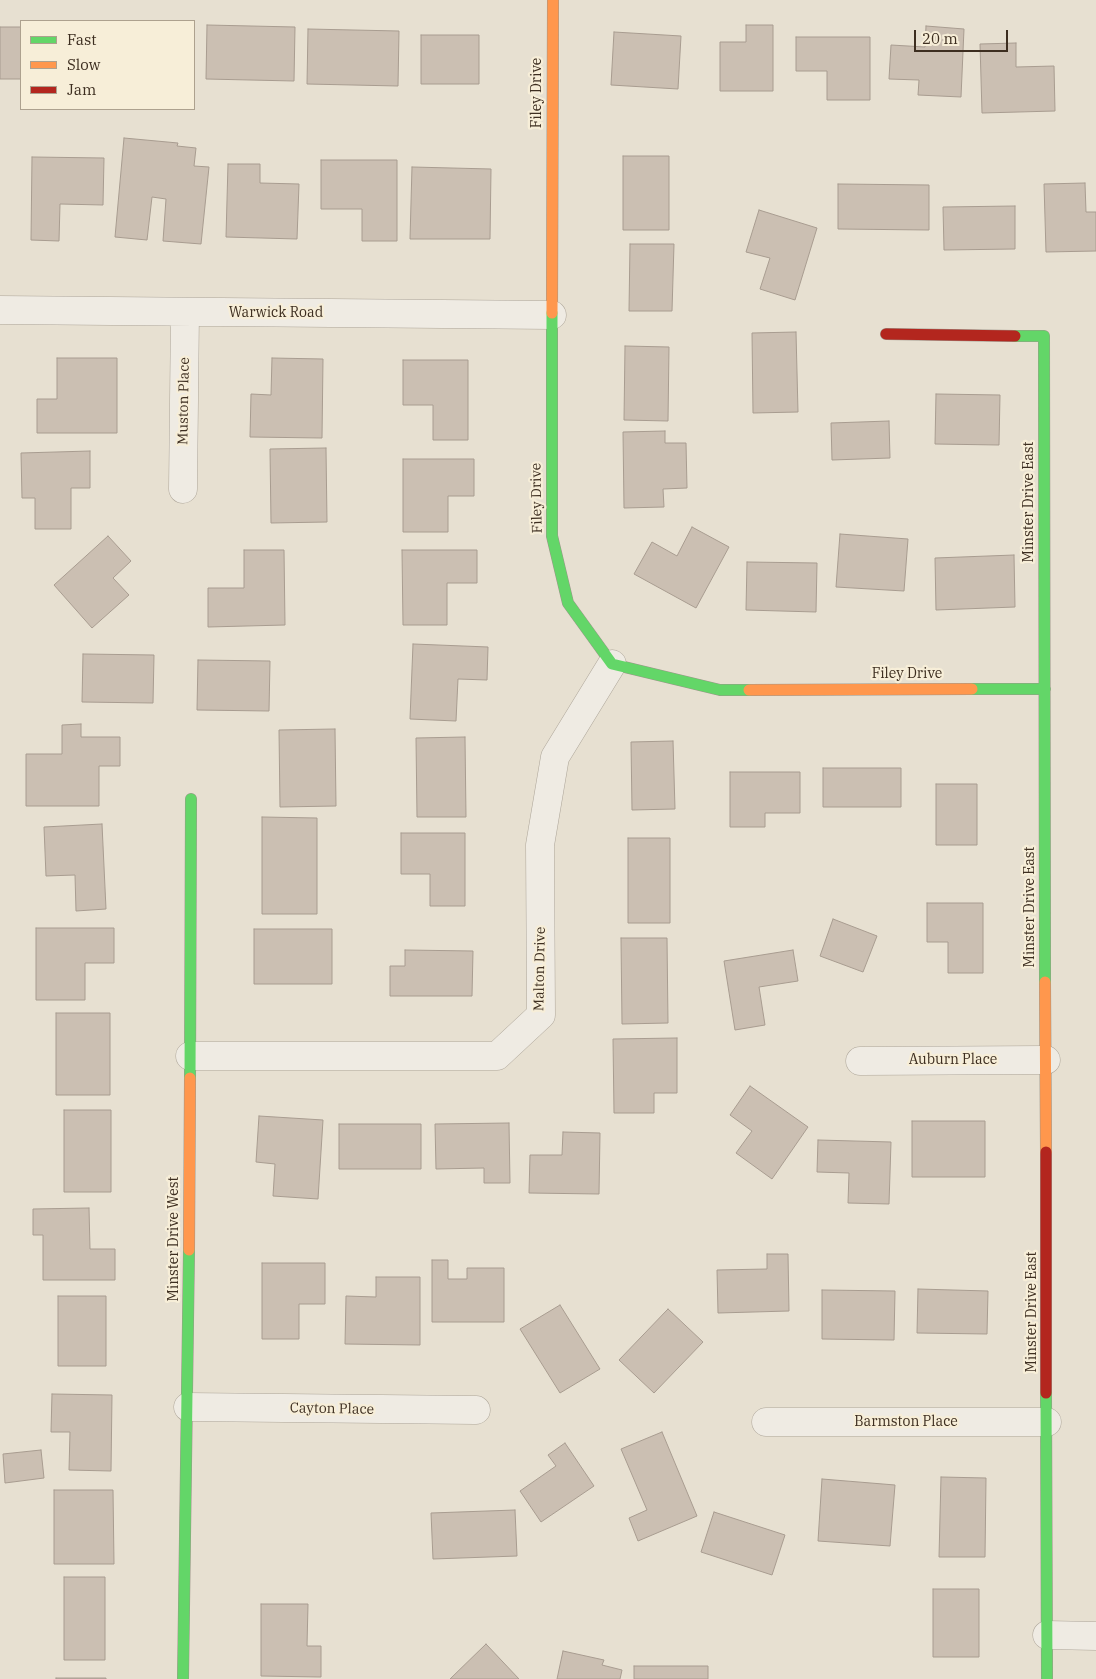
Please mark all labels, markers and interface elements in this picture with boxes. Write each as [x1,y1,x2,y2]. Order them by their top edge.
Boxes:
legend [20,20,195,110]
scale bar [916,20,1010,52]
text: 20 m [922,29,958,48]
text: Fast [67,30,97,49]
text: Slow [67,55,100,74]
street label: Filey Drive [529,58,545,128]
text: Jam [67,80,96,99]
street label: Warwick Road [229,305,323,321]
street label: Muston Place [175,357,193,445]
street label: Minster Drive East [1021,441,1037,563]
street label: Filey Drive [528,463,546,533]
street label: Filey Drive [872,666,942,682]
street label: Minster Drive East [1022,846,1038,968]
street label: Malton Drive [531,927,549,1011]
street label: Auburn Place [909,1052,997,1068]
street label: Minster Drive West [166,1177,182,1301]
street label: Minster Drive East [1024,1251,1040,1373]
street label: Cayton Place [290,1400,374,1418]
street label: Barmston Place [854,1414,958,1430]

